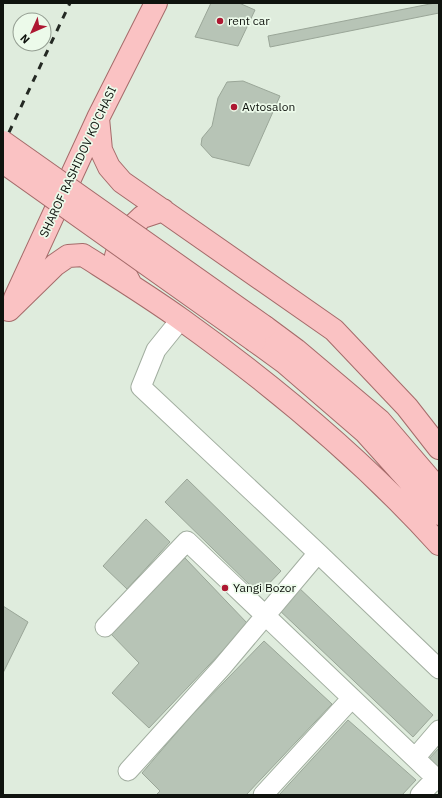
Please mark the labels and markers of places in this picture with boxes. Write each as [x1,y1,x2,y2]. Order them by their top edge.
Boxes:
place label: rent car [228,13,270,28]
marker: rent car [215,16,225,26]
place label: Avtosalon [242,99,295,114]
marker: Avtosalon [229,102,239,112]
place label: Yangi Bozor [233,580,297,595]
marker: Yangi Bozor [220,583,230,593]

